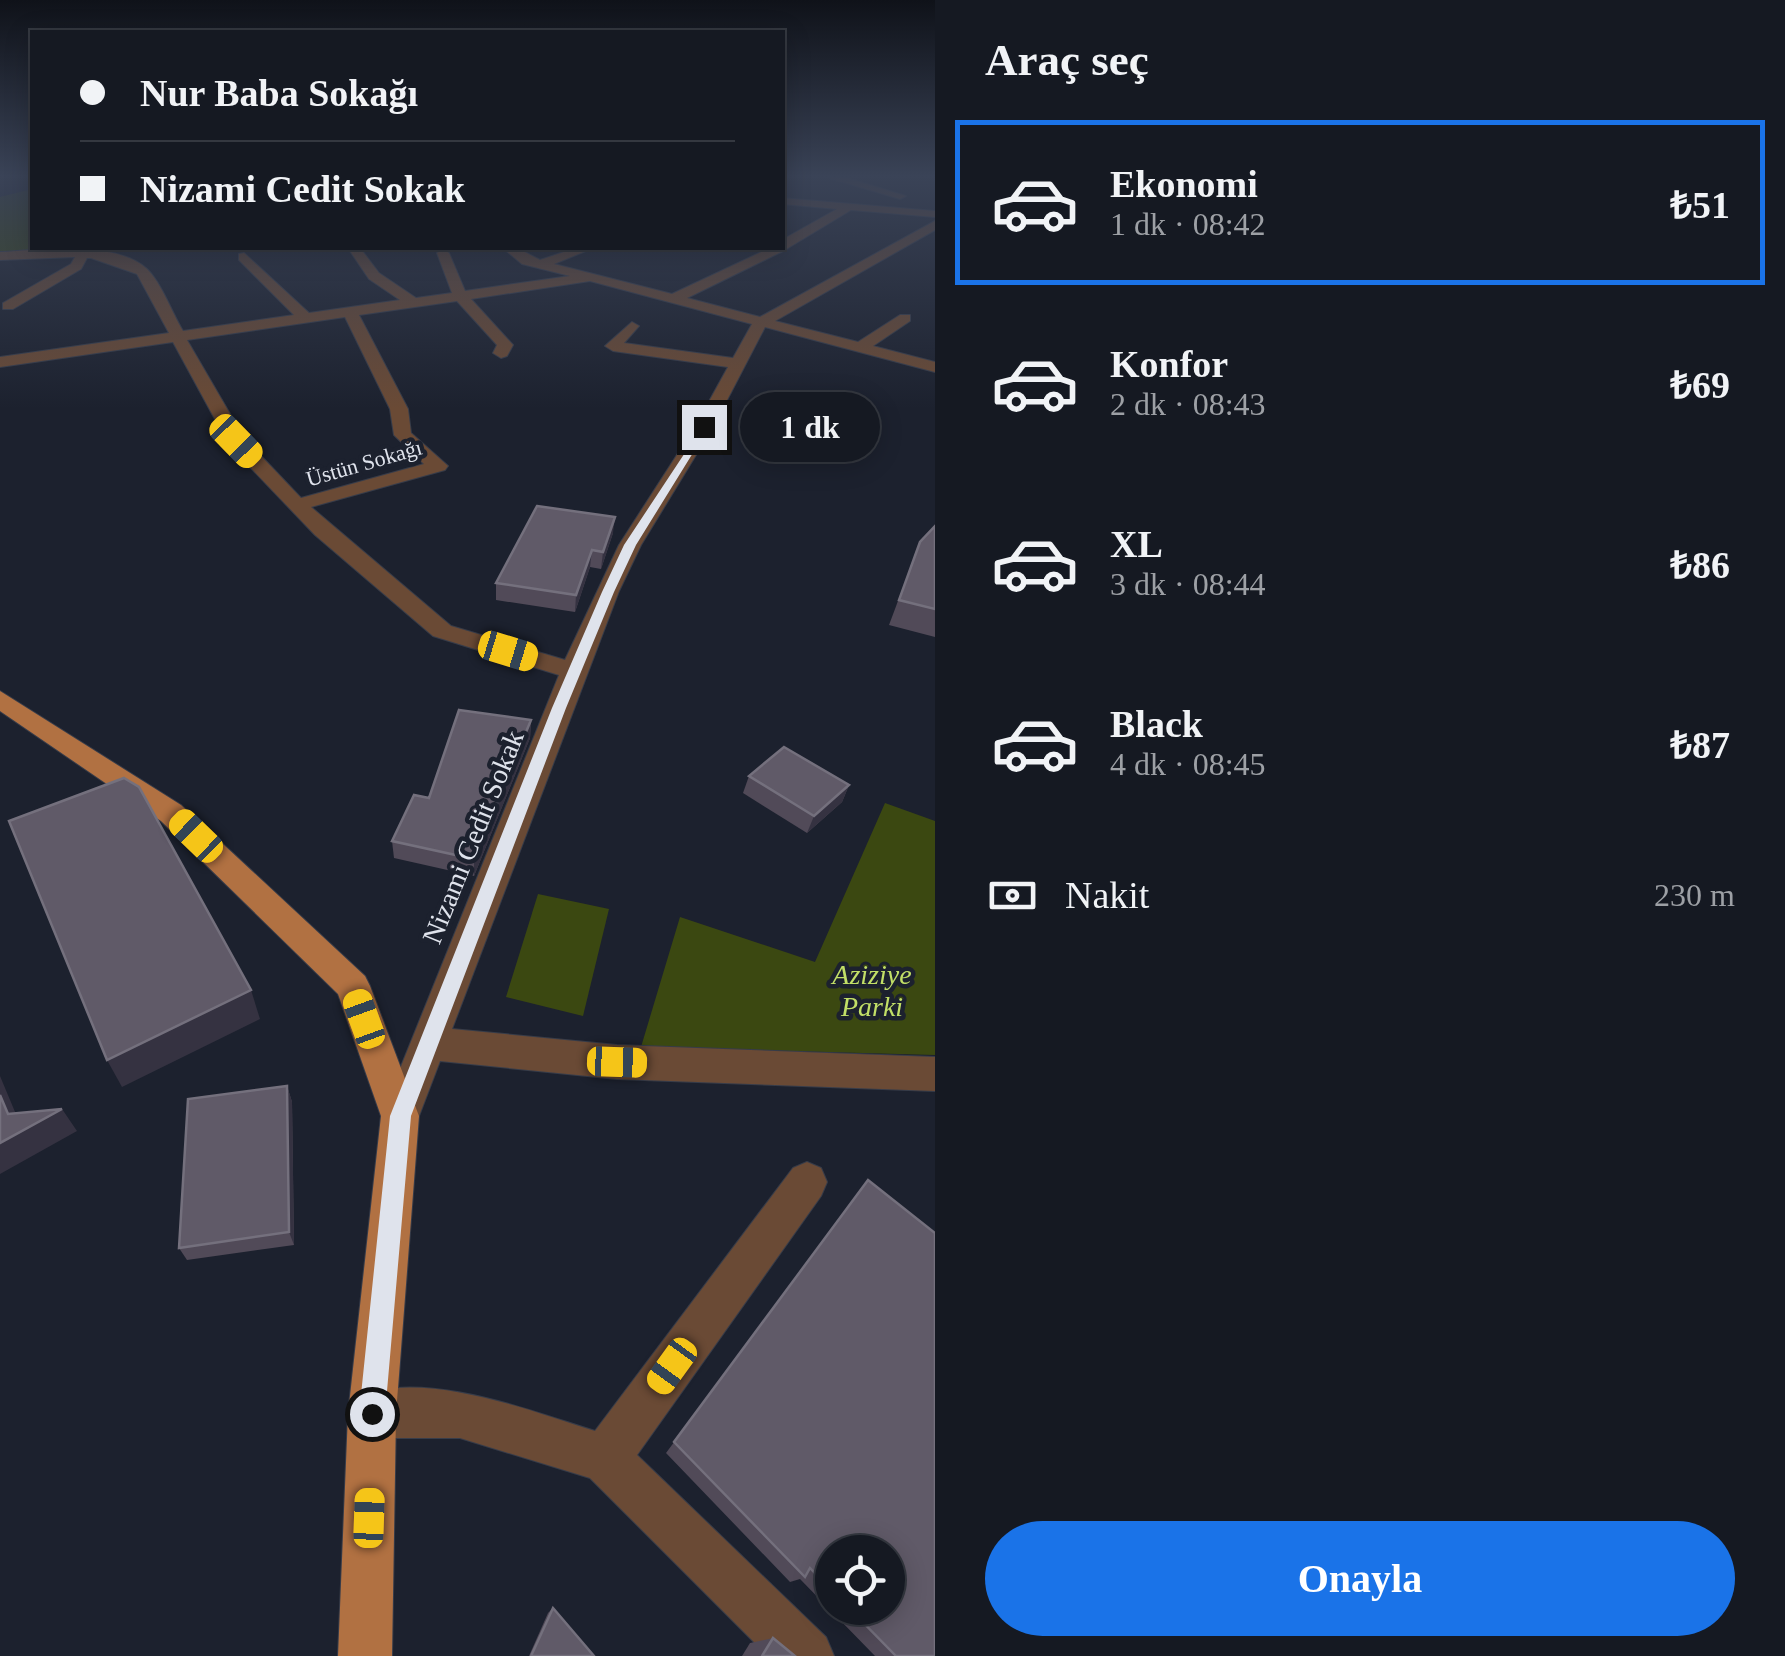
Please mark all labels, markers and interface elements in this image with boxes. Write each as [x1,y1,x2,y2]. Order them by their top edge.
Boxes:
text: Araç seç [985,35,1149,85]
text: Nur Baba Sokağı [140,72,418,114]
icon: car [990,158,1080,248]
text: Ekonomi [1110,163,1258,205]
text: Nizami Cedit Sokak [140,168,465,210]
text: ₺51 [1670,184,1730,226]
text: 1 dk · 08:42 [1110,206,1266,242]
icon: car [990,338,1080,428]
text: Konfor [1110,343,1228,385]
text: ₺69 [1670,364,1730,406]
text: 2 dk · 08:43 [1110,386,1266,422]
callout: 1 dk [739,392,879,462]
route end [682,405,727,450]
car [204,409,268,473]
text: 1 dk [780,409,840,445]
street label: Üstün Sokağı [303,435,425,491]
icon: car [990,518,1080,608]
text: XL [1110,523,1163,565]
text: ₺86 [1670,544,1730,586]
text: 3 dk · 08:44 [1110,566,1266,602]
car [475,628,541,674]
icon: car [990,698,1080,788]
text: Black [1110,703,1203,745]
text: ₺87 [1670,724,1730,766]
street label: Nizami Cedit Sokak [416,726,530,948]
text: 4 dk · 08:45 [1110,746,1266,782]
car [164,804,228,868]
icon: cash [985,868,1040,923]
text: Nakit [1065,874,1149,916]
text: 230 m [1654,877,1735,913]
park label: Aziziye Parki [830,959,912,1022]
car [340,986,388,1052]
car [586,1046,648,1078]
car [642,1333,702,1399]
route start [350,1392,395,1437]
car [353,1487,385,1549]
button: Onayla [985,1521,1735,1636]
map controls [815,1535,905,1625]
button: locate [815,1535,905,1625]

